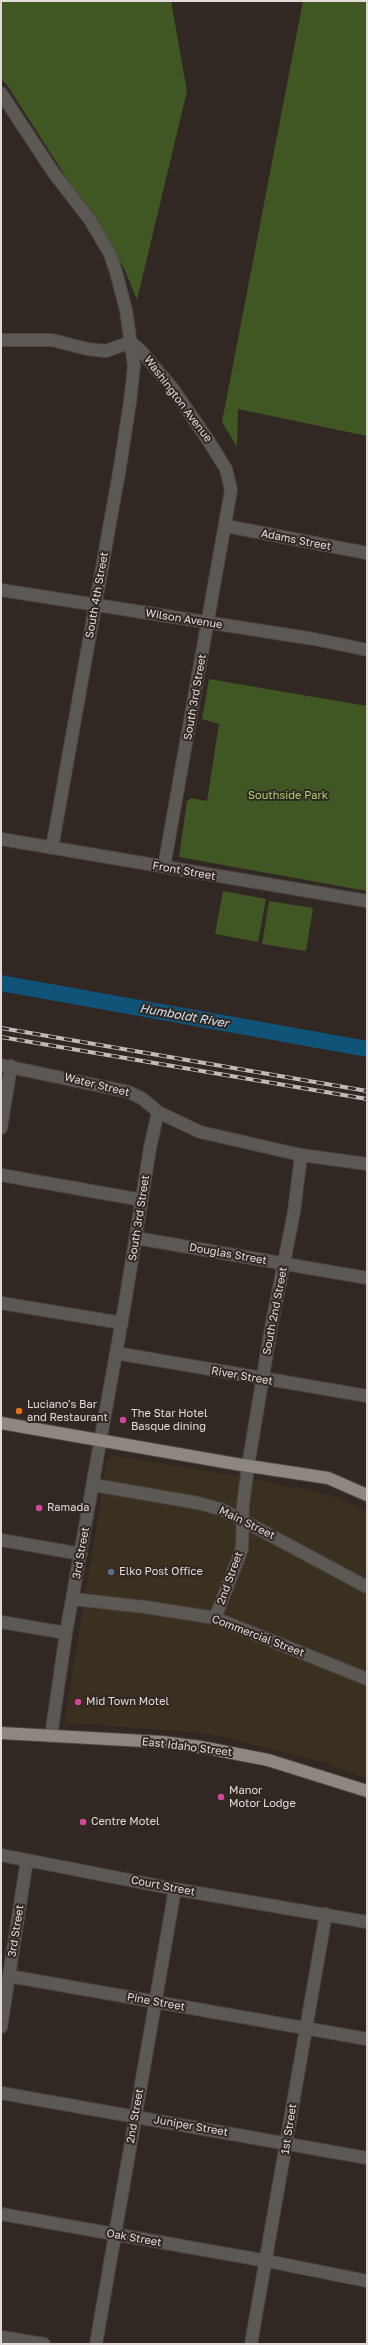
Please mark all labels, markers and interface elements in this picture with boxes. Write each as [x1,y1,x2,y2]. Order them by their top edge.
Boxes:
street label: Washington Avenue [141,353,215,445]
street label: Adams Street [260,527,332,553]
street label: South 4th Street [83,551,111,639]
street label: Wilson Avenue [145,606,223,632]
street label: South 3rd Street [181,653,209,741]
park label: Southside Park [248,789,328,803]
street label: Front Street [151,859,217,883]
water label: Humboldt River [138,1001,230,1031]
street label: Water Street [63,1071,131,1099]
street label: South 3rd Street [126,1174,152,1262]
street label: Douglas Street [188,1241,268,1267]
street label: South 2nd Street [260,1266,290,1356]
street label: River Street [210,1364,274,1388]
place label: Luciano's Bar and Restaurant [27,1398,108,1424]
marker: Luciano's Bar and Restaurant [14,1406,24,1416]
place label: The Star Hotel Basque dining [131,1407,207,1433]
marker: The Star Hotel Basque dining [118,1415,128,1425]
place label: Ramada [47,1501,90,1515]
marker: Ramada [34,1503,44,1513]
street label: Main Street [217,1504,277,1542]
street label: 3rd Street [70,1526,92,1580]
street label: 2nd Street [214,1550,246,1606]
place label: Elko Post Office [119,1565,203,1579]
marker: Elko Post Office [106,1567,116,1577]
street label: Commercial Street [210,1612,306,1660]
place label: Mid Town Motel [86,1695,169,1709]
marker: Mid Town Motel [73,1697,83,1707]
street label: East Idaho Street [141,1735,233,1759]
place label: Manor Motor Lodge [229,1784,296,1810]
marker: Manor Motor Lodge [216,1792,226,1802]
place label: Centre Motel [91,1815,160,1829]
marker: Centre Motel [78,1817,88,1827]
street label: Court Street [130,1873,196,1899]
street label: 3rd Street [5,1904,27,1958]
street label: Pine Street [126,1990,186,2014]
street label: 2nd Street [124,2088,146,2144]
street label: 1st Street [279,2103,299,2155]
street label: Juniper Street [153,2113,229,2139]
street label: Oak Street [105,2227,163,2249]

